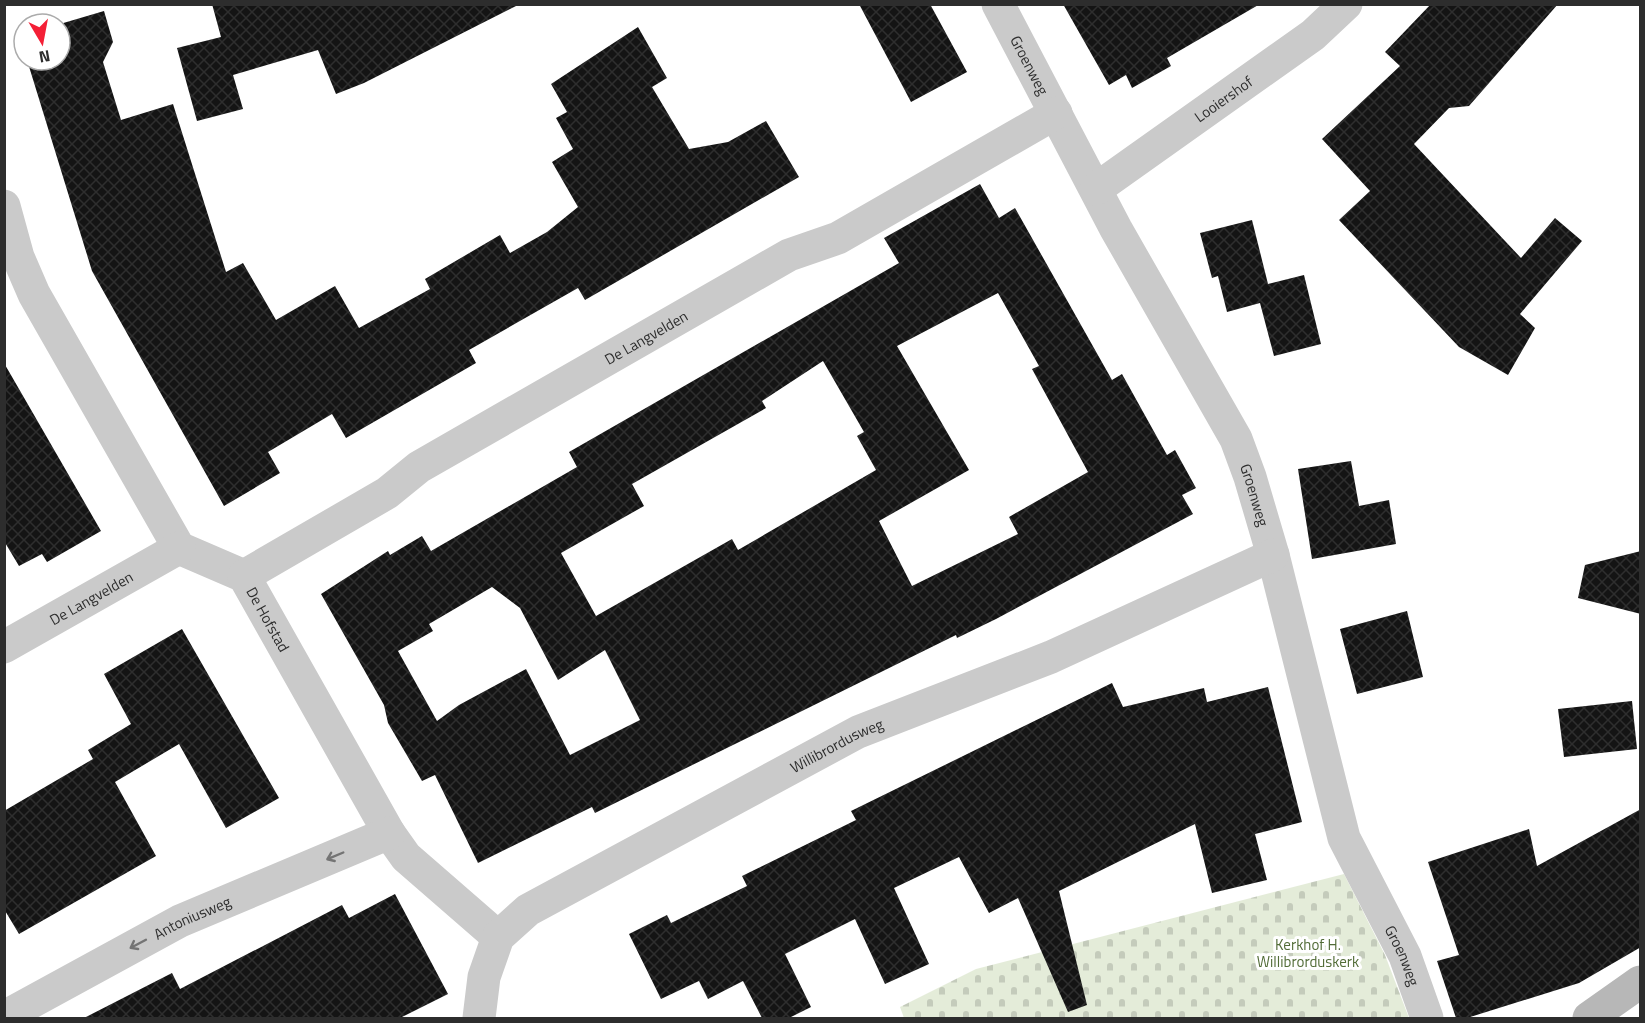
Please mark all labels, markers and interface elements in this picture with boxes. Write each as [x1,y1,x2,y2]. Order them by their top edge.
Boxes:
north arrow [12,12,72,72]
street label: Groenweg [1005,31,1055,99]
text: N [37,44,52,70]
street label: Looiershof [1189,70,1257,127]
street label: De Langvelden [600,304,692,370]
street label: Groenweg [1234,460,1275,529]
street label: De Langvelden [45,565,137,631]
street label: De Hofstad [241,582,296,656]
street label: Willibrordusweg [786,712,887,778]
one-way arrow [326,851,344,862]
street label: Antoniusweg [149,889,235,945]
street label: Groenweg [1379,921,1426,989]
park label: Kerkhof H. Willibrorduskerk [1257,933,1359,973]
one-way arrow [130,938,147,950]

